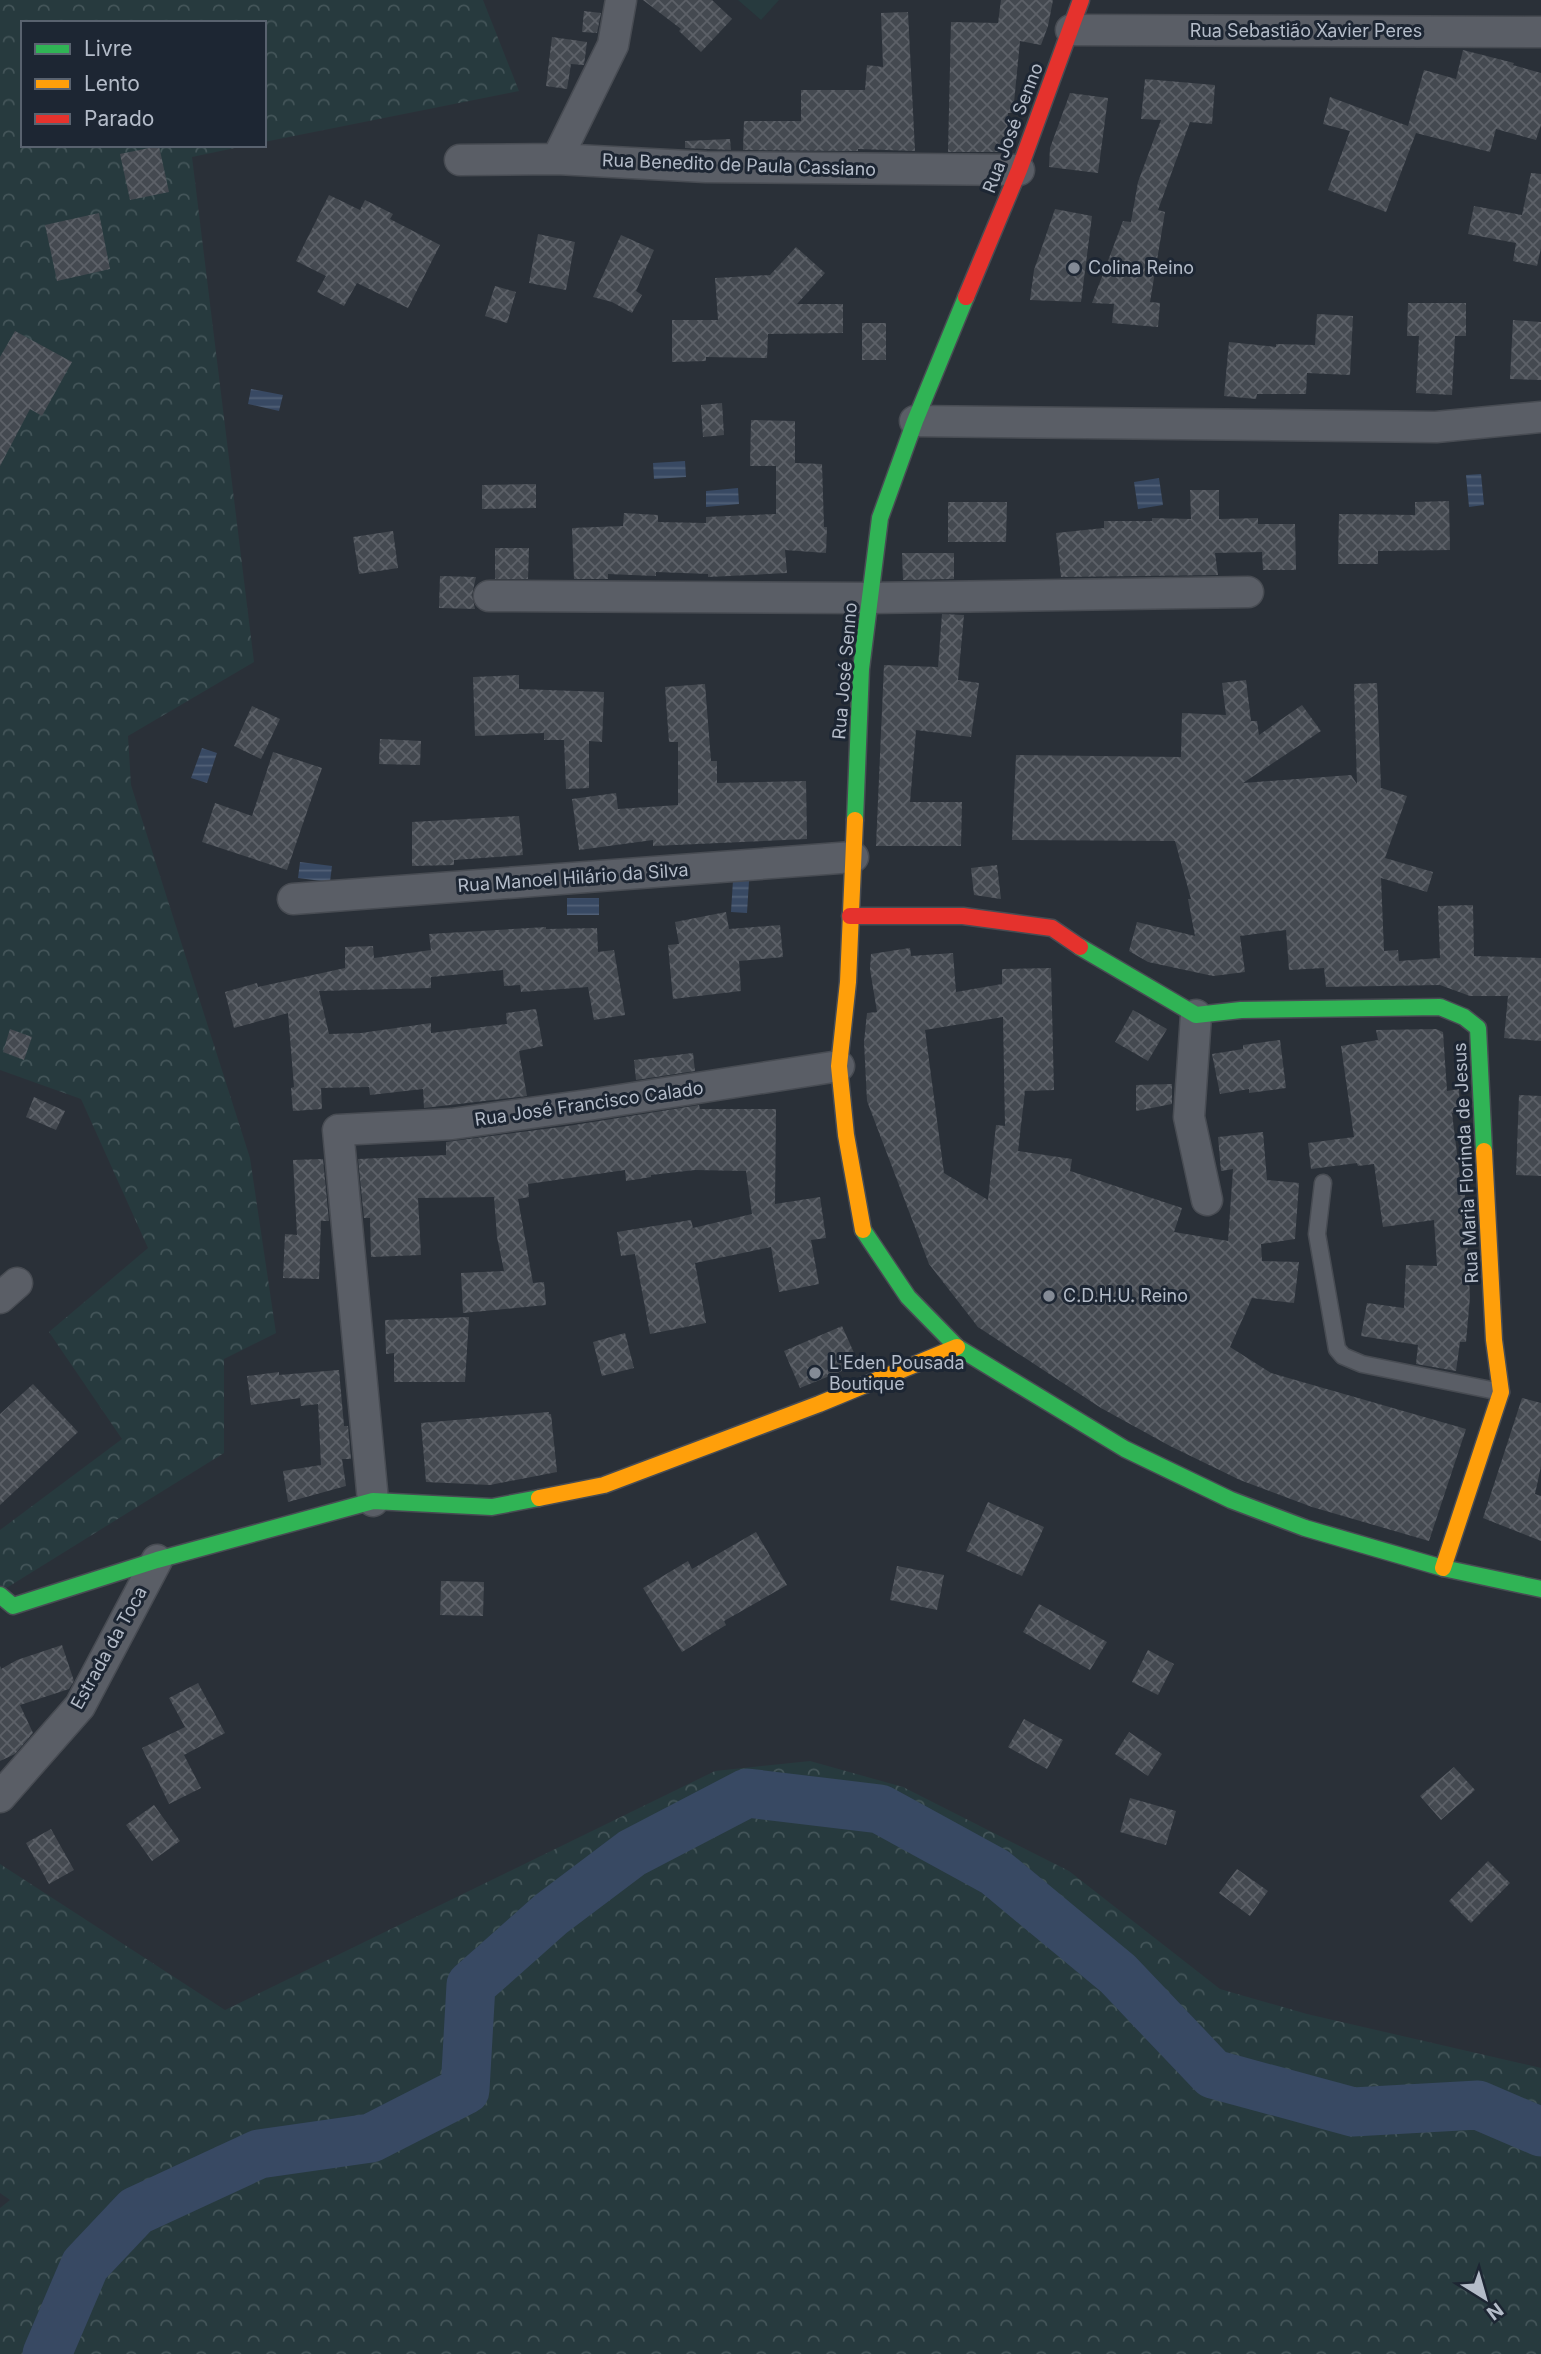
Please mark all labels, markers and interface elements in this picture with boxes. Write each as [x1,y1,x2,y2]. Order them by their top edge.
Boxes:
street label: Rua Sebastião Xavier Peres [1190,20,1422,41]
legend [21,21,266,147]
text: Livre [84,36,133,61]
street label: Rua José Senno [978,60,1047,196]
text: Lento [84,71,140,96]
text: Parado [84,106,154,131]
street label: Rua Benedito de Paula Cassiano [602,149,876,180]
place label: Colina Reino [1088,257,1194,278]
marker: Colina Reino [1066,260,1082,276]
street label: Rua José Senno [828,601,861,740]
street label: Rua Manoel Hilário da Silva [457,859,689,896]
street label: Rua Maria Florinda de Jesus [1449,1042,1482,1284]
street label: Rua José Francisco Calado [473,1077,705,1130]
place label: C.D.H.U. Reino [1063,1285,1188,1306]
marker: C.D.H.U. Reino [1041,1288,1057,1304]
place label: L'Eden Pousada Boutique [829,1352,965,1394]
marker: L'Eden Pousada Boutique [807,1365,823,1381]
street label: Estrada da Toca [66,1583,151,1713]
north arrow [1450,2263,1520,2333]
text: N [1482,2298,1508,2325]

